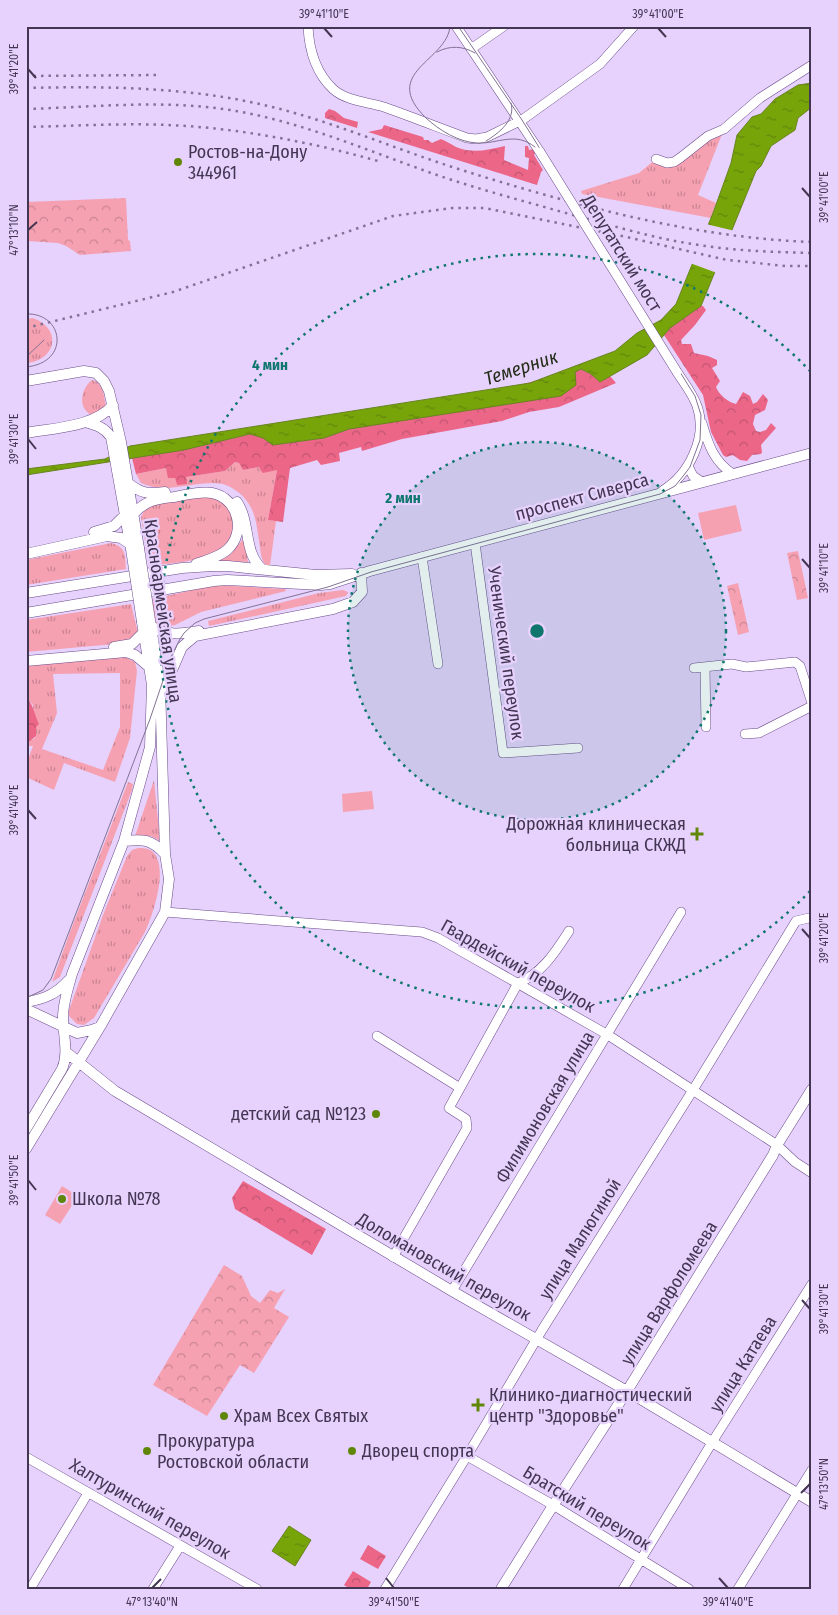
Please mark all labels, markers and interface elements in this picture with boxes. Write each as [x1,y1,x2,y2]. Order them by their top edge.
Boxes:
text: 39°41'10"E [299,7,349,21]
text: 39°41'00"E [632,7,684,21]
text: 39°41'20"E [7,43,21,94]
place label: Ростов-на-Дону 344961 [188,141,307,184]
marker: Ростов-на-Дону 344961 [172,156,184,168]
text: 39°41'00"E [817,171,831,223]
street label: Депутатский мост [577,190,667,316]
text: 47°13'10"N [7,204,21,256]
water label: Темерник [481,345,561,390]
text: 4 мин [252,356,288,374]
text: 39°41'30"E [7,413,21,464]
street label: проспект Сиверса [513,469,651,525]
text: 2 мин [384,489,421,507]
street label: Красноармейская улица [139,518,187,704]
text: 39°41'10"E [817,543,831,593]
street label: Ученический переулок [483,564,529,742]
centre of rings [528,622,546,640]
text: 39°41'40"E [7,784,21,835]
place label: Дорожная клиническая больница СКЖД [506,813,686,856]
marker: Дорожная клиническая больница СКЖД [690,827,704,841]
text: 39°41'20"E [817,912,831,963]
street label: Гвардейский переулок [437,914,599,1018]
street label: Филимоновская улица [491,1027,599,1187]
place label: детский сад №123 [231,1103,366,1125]
marker: детский сад №123 [370,1108,382,1120]
text: 39°41'50"E [7,1154,21,1205]
street label: улица Малюгиной [534,1175,626,1303]
place label: Школа №78 [72,1188,161,1210]
marker: Школа №78 [56,1193,68,1205]
street label: Доломановский переулок [352,1208,535,1326]
street label: улица Варфоломеева [616,1217,722,1369]
text: 39°41'30"E [817,1283,831,1334]
street label: улица Катаева [705,1312,781,1416]
place label: Клинико-диагностический центр "Здоровье" [489,1384,692,1427]
marker: Клинико-диагностический центр "Здоровье" [471,1398,485,1412]
place label: Храм Всех Святых [234,1405,368,1427]
marker: Храм Всех Святых [218,1410,230,1422]
place label: Прокуратура Ростовской области [157,1430,309,1473]
place label: Дворец спорта [361,1440,474,1462]
marker: Прокуратура Ростовской области [141,1445,153,1457]
marker: Дворец спорта [346,1445,358,1457]
street label: Халтуринский переулок [66,1454,235,1564]
text: 47°13'50"N [817,1458,831,1510]
street label: Братский переулок [519,1461,656,1555]
text: 47°13'40"N [126,1595,178,1609]
text: 39°41'50"E [369,1595,420,1609]
text: 39°41'40"E [703,1595,754,1609]

